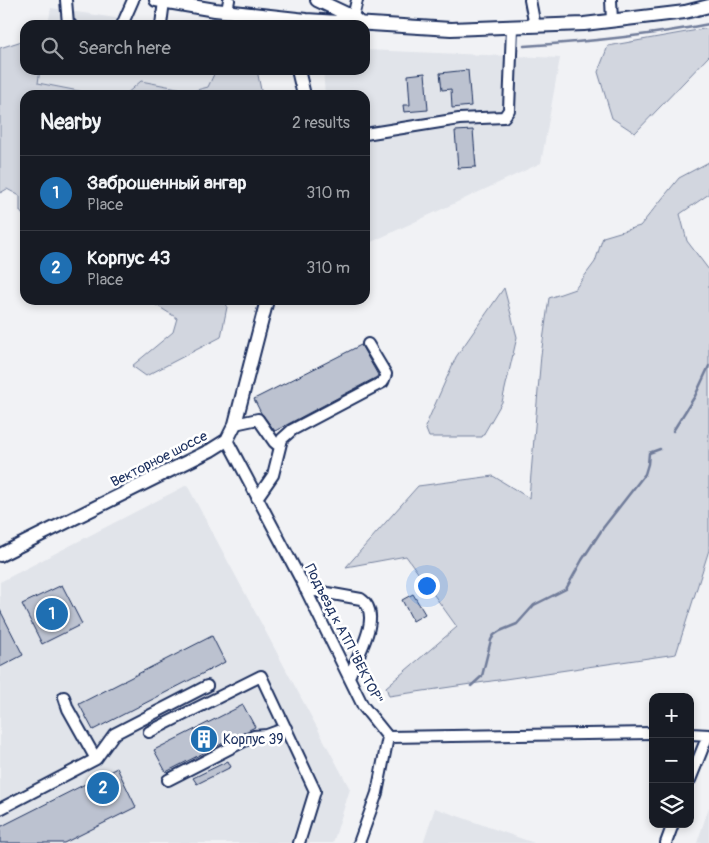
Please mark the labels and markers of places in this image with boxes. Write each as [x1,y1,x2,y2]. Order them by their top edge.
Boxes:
pin: 1 [36,595,68,633]
building icon: Корпус 39 [189,724,219,754]
place label: Корпус 39 [223,731,283,748]
pin: 2 [87,769,119,807]

